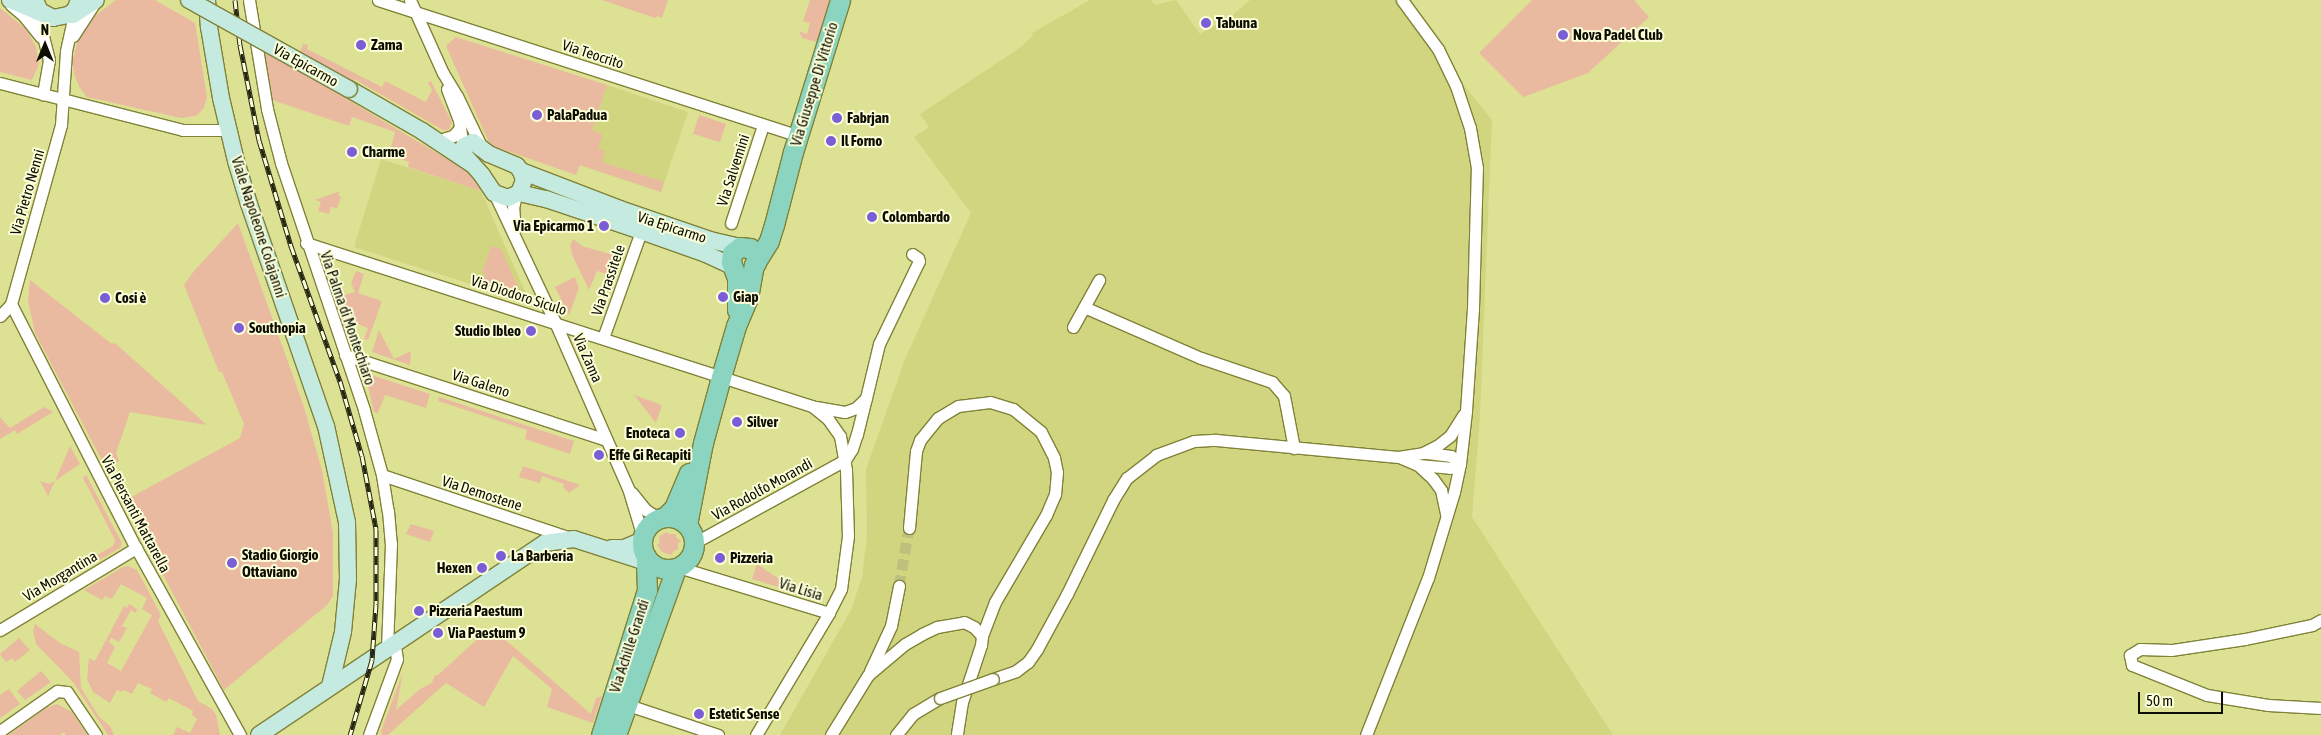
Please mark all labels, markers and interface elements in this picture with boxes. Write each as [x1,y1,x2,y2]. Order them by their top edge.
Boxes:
place label: Tabuna [1216,14,1257,32]
marker: Tabuna [1200,17,1212,29]
north arrow [20,20,70,70]
street label: Via Giuseppe Di Vittorio [787,20,841,148]
text: N [41,22,49,38]
place label: Nova Padel Club [1573,26,1663,44]
marker: Nova Padel Club [1557,29,1569,41]
place label: Zama [371,36,402,54]
street label: Via Teocrito [560,36,626,72]
marker: Zama [355,39,367,51]
street label: Via Epicarmo [270,40,342,90]
place label: PalaPadua [547,106,607,124]
marker: PalaPadua [531,109,543,121]
place label: Fabrjan [847,109,889,127]
marker: Fabrjan [831,112,843,124]
street label: Via Salvemini [713,132,753,208]
place label: Il Forno [841,132,882,150]
marker: Il Forno [825,135,837,147]
place label: Charme [362,143,405,161]
marker: Charme [346,146,358,158]
street label: Via Pietro Nenni [6,147,48,237]
street label: Viale Napoleone Colajanni [228,154,290,300]
street label: Via Epicarmo [635,207,709,247]
place label: Colombardo [882,208,950,226]
marker: Colombardo [866,211,878,223]
place label: Via Epicarmo 1 [513,217,594,235]
marker: Via Epicarmo 1 [598,220,610,232]
street label: Via Prassitele [587,242,629,318]
street label: Via Palma di Montechiaro [317,249,379,387]
street label: Via Diodoro Siculo [469,271,569,319]
place label: Giap [733,288,758,306]
place label: Cosi è [115,289,146,307]
marker: Giap [717,291,729,303]
marker: Cosi è [99,292,111,304]
place label: Southopia [249,319,306,337]
marker: Southopia [233,322,245,334]
place label: Studio Ibleo [455,322,521,340]
marker: Studio Ibleo [525,325,537,337]
street label: Via Zama [569,331,607,385]
street label: Via Galeno [450,365,512,401]
place label: Silver [747,413,778,431]
marker: Silver [731,416,743,428]
place label: Enoteca [626,424,670,442]
marker: Enoteca [674,427,686,439]
place label: Effe Gi Recapiti [609,446,691,464]
marker: Effe Gi Recapiti [593,449,605,461]
street label: Via Piersanti Mattarella [98,453,174,575]
street label: Via Rodolfo Morandi [709,454,815,524]
street label: Via Demostene [440,472,524,514]
place label: Stadio Giorgio Ottaviano [242,545,319,580]
street label: Via Morgantina [20,547,100,605]
place label: La Barberia [511,547,573,565]
place label: Pizzeria [730,549,773,567]
marker: La Barberia [495,550,507,562]
marker: Pizzeria [714,552,726,564]
marker: Stadio Giorgio Ottaviano [226,557,238,569]
place label: Hexen [437,559,472,577]
marker: Hexen [476,562,488,574]
street label: Via Lisia [777,574,825,604]
street label: Via Achille Grandi [605,597,653,695]
place label: Pizzeria Paestum [429,602,523,620]
marker: Pizzeria Paestum [413,605,425,617]
place label: Via Paestum 9 [448,624,525,642]
marker: Via Paestum 9 [432,627,444,639]
scale bar [2141,682,2226,714]
text: 50 m [2146,692,2173,709]
place label: Estetic Sense [709,705,780,723]
marker: Estetic Sense [693,708,705,720]

